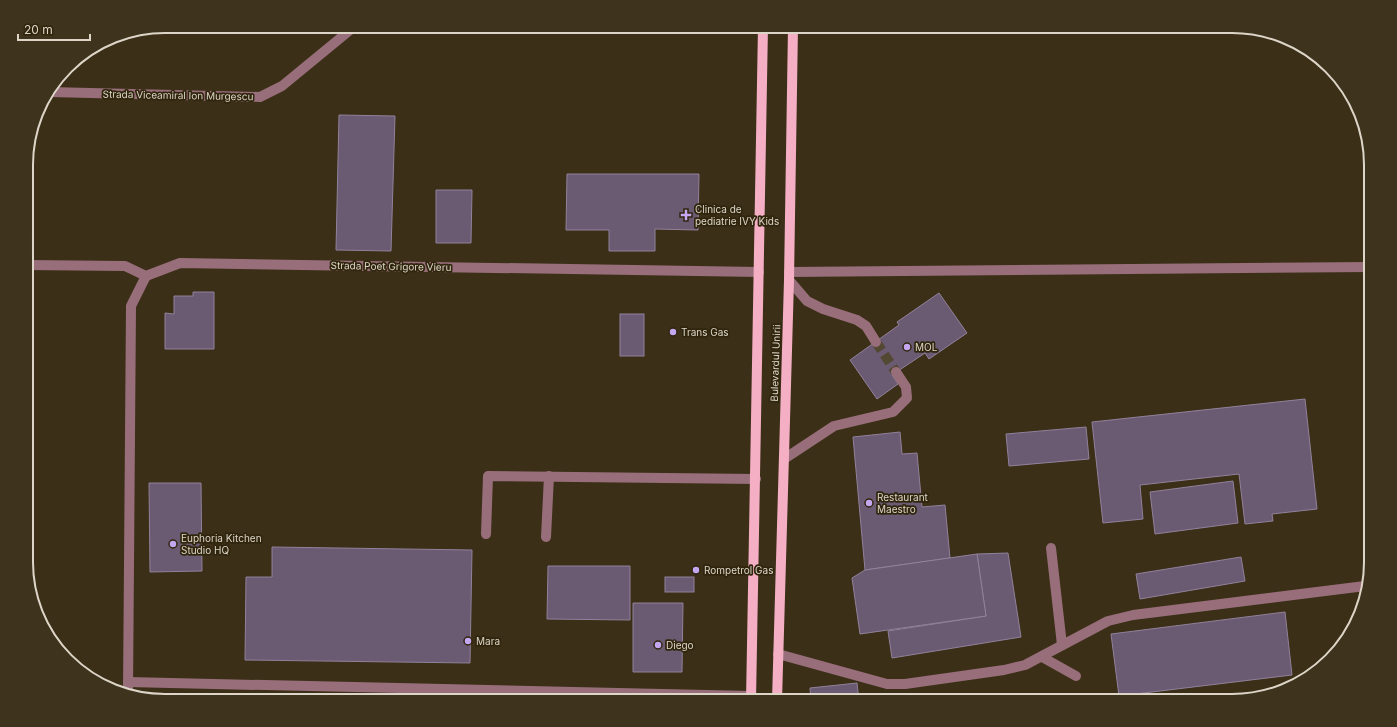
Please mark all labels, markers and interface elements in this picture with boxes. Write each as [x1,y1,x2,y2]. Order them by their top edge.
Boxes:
scale bar [18,16,90,42]
text: 20 m [24,22,53,37]
street label: Strada Viceamiral Ion Murgescu [103,88,254,102]
place label: Clinica de pediatrie IVY Kids [695,203,779,227]
marker: Clinica de pediatrie IVY Kids [680,209,692,221]
street label: Strada Poet Grigore Vieru [330,259,452,273]
street label: Bulevardul Unirii [768,324,782,402]
place label: Trans Gas [681,326,729,338]
marker: Trans Gas [668,327,678,337]
place label: MOL [915,341,938,353]
marker: MOL [902,342,912,352]
place label: Restaurant Maestro [877,491,929,515]
marker: Restaurant Maestro [864,498,874,508]
place label: Euphoria Kitchen Studio HQ [181,532,262,556]
marker: Euphoria Kitchen Studio HQ [168,539,178,549]
place label: Rompetrol Gas [704,564,773,576]
marker: Rompetrol Gas [691,565,701,575]
place label: Mara [476,635,500,647]
marker: Mara [463,636,473,646]
place label: Diego [666,639,694,651]
marker: Diego [653,640,663,650]

